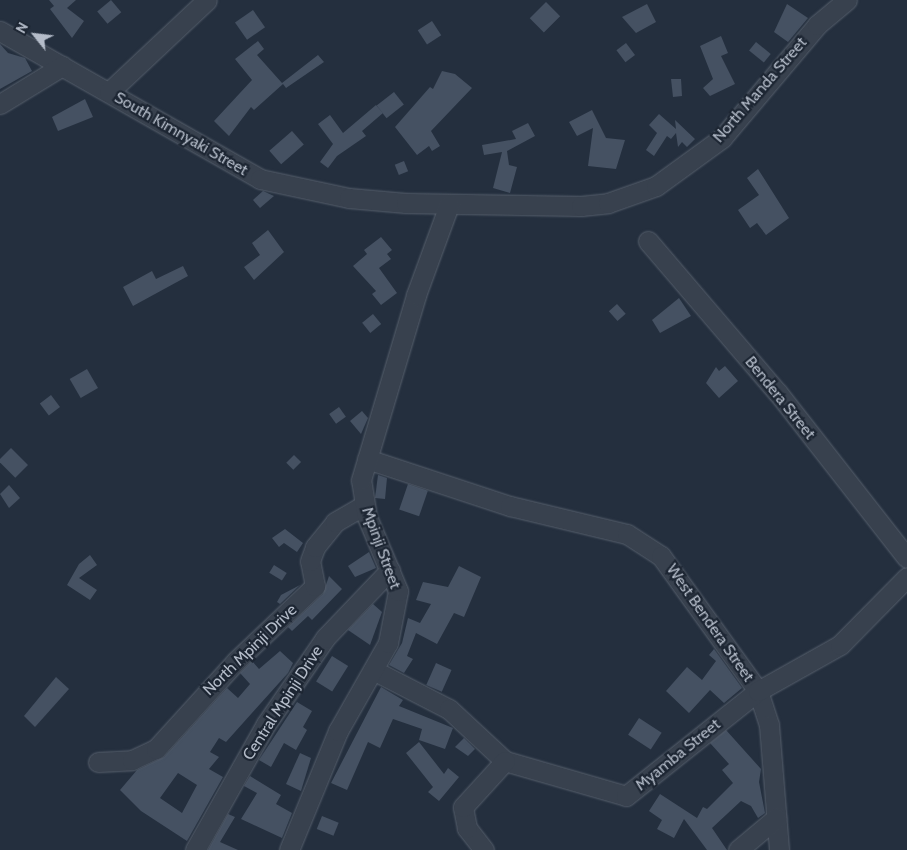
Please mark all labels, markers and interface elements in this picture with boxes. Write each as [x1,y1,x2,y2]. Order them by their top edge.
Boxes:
north arrow [10,10,60,60]
text: N [12,19,32,36]
street label: North Manda Street [709,33,811,147]
street label: South Kimnyaki Street [111,88,251,180]
street label: Bendera Street [741,353,819,443]
street label: Mpinji Street [357,505,405,591]
street label: West Bendera Street [662,560,758,686]
street label: North Mpinji Drive [199,600,301,700]
street label: Central Mpinji Drive [239,642,327,764]
street label: Myamba Street [632,715,724,795]

